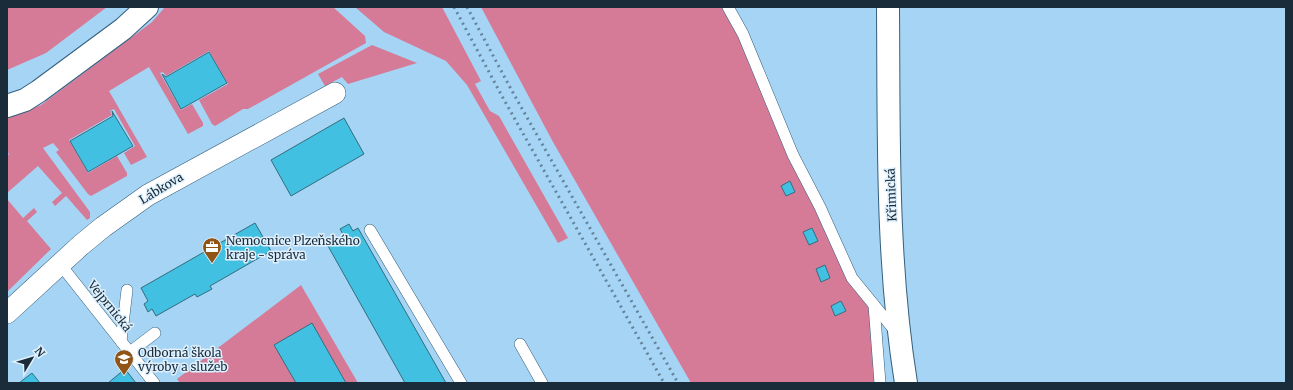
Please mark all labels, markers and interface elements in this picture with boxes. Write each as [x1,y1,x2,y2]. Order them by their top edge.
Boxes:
street label: Křimická [883,167,899,222]
street label: Lábkova [136,169,186,207]
place label: Nemocnice Plzeňského kraje - správa [226,233,360,262]
office icon: Nemocnice Plzeňského kraje - správa [201,236,223,264]
street label: Vejprnická [84,277,136,335]
north arrow [12,338,52,378]
text: N [32,344,48,360]
place label: Odborná škola výroby a služeb [137,345,227,374]
school or university icon: Odborná škola výroby a služeb [113,348,135,376]

